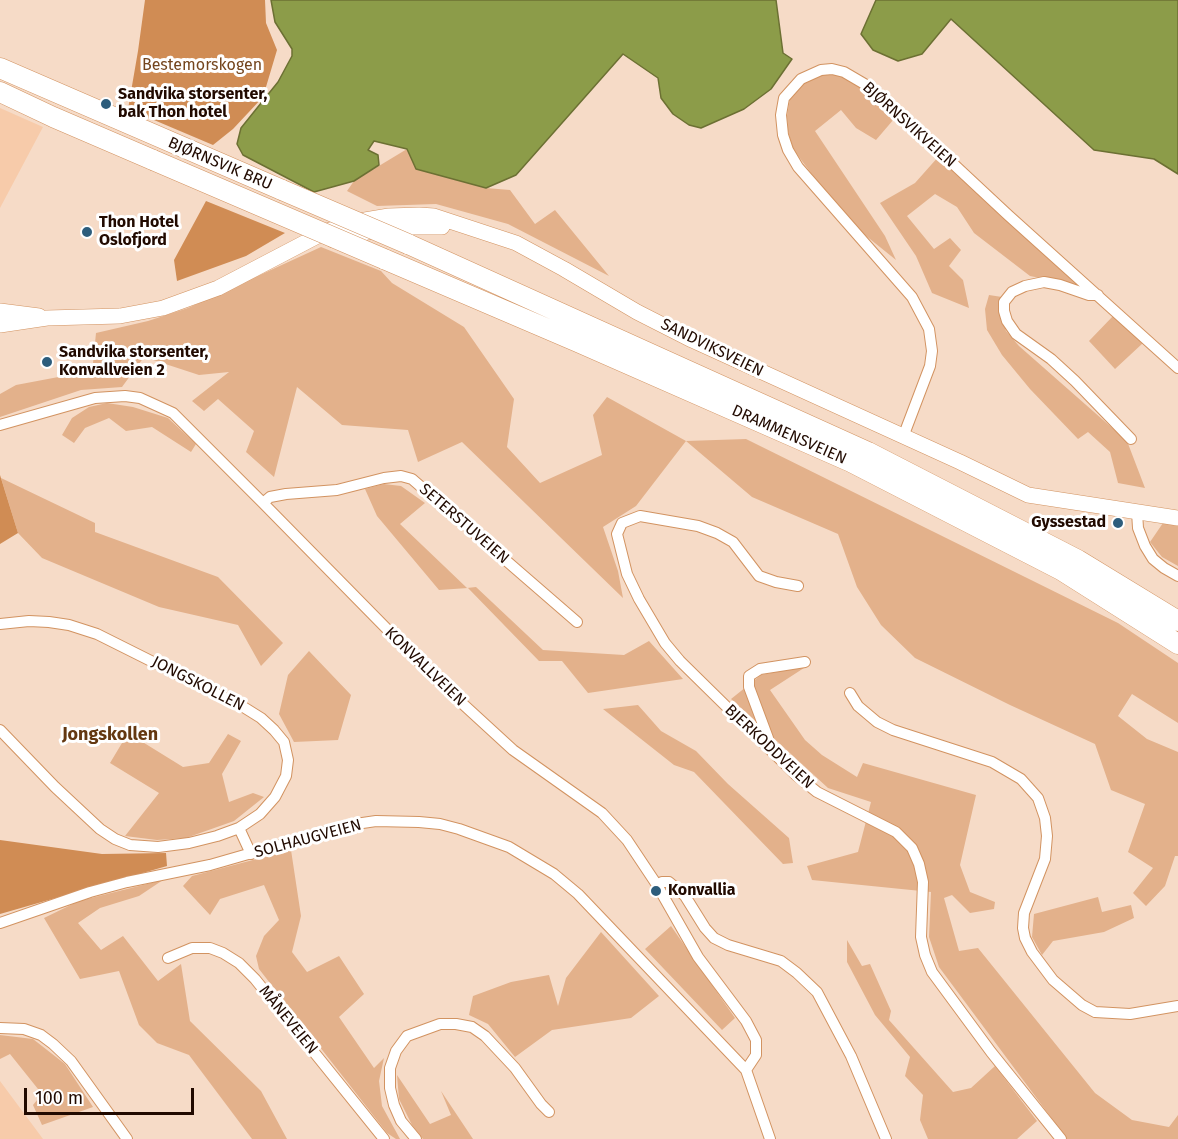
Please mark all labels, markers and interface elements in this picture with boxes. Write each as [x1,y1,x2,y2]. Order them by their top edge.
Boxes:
park label: Bestemorskogen [142,56,262,76]
street label: BJØRNSVIKVEIEN [858,78,960,172]
place label: Sandvika storsenter, bak Thon hotel [118,85,267,123]
marker: Sandvika storsenter, bak Thon hotel [99,97,113,111]
street label: BJØRNSVIK BRU [165,133,275,195]
place label: Thon Hotel Oslofjord [99,213,179,251]
marker: Thon Hotel Oslofjord [80,225,94,239]
street label: SANDVIKSVEIEN [658,315,766,381]
place label: Sandvika storsenter, Konvallveien 2 [59,343,208,381]
marker: Sandvika storsenter, Konvallveien 2 [40,355,54,369]
street label: DRAMMENSVEIEN [729,401,849,469]
street label: SETERSTUVEIEN [415,480,513,568]
place label: Gyssestad [1031,513,1106,533]
marker: Gyssestad [1111,516,1125,530]
street label: KONVALLVEIEN [380,623,470,711]
street label: JONGSKOLLEN [148,652,248,716]
street label: BJERKODDVEIEN [720,701,818,793]
district label: Jongskollen [62,724,158,746]
street label: SOLHAUGVEIEN [252,815,364,863]
place label: Konvallia [668,881,736,901]
marker: Konvallia [649,884,663,898]
street label: MÅNEVEIEN [254,982,322,1058]
scale bar [27,1076,196,1114]
text: 100 m [35,1087,83,1109]

